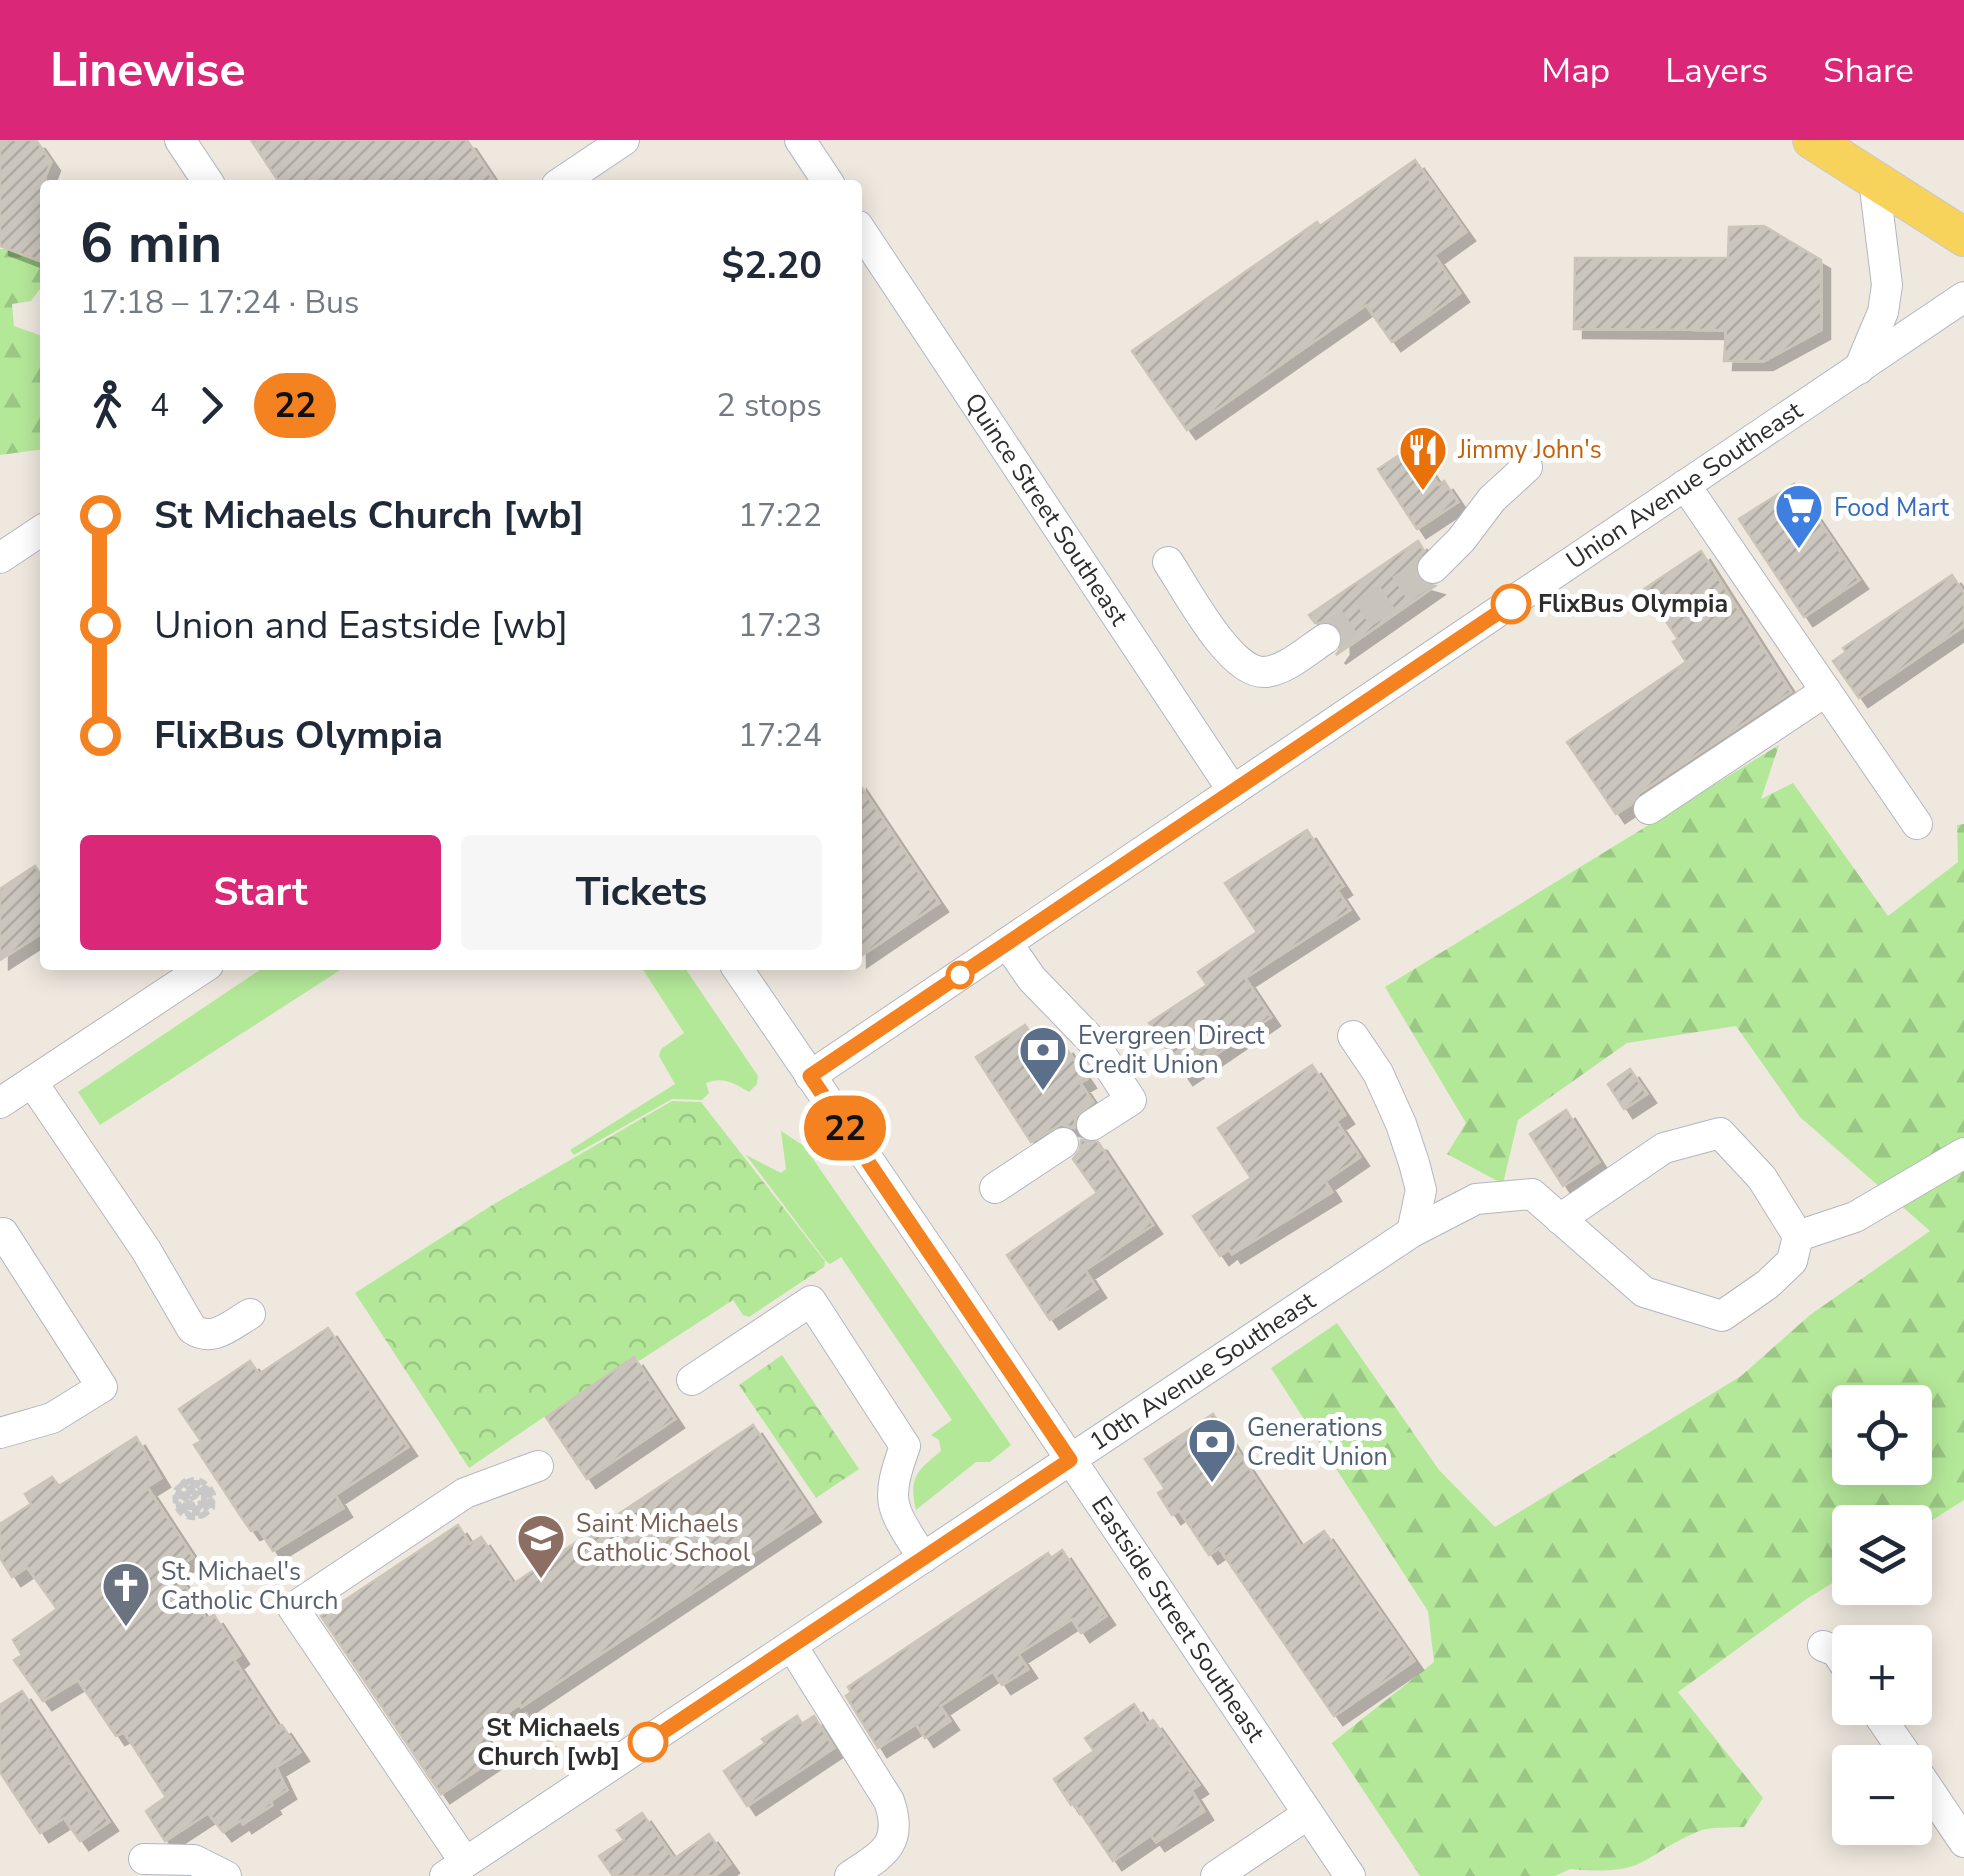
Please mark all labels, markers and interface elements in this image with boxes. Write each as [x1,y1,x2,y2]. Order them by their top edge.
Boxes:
text: Linewise [50,37,246,103]
text: Map [1541,47,1610,94]
text: Layers [1665,47,1768,94]
text: Share [1823,47,1914,94]
text: 6 min [80,206,222,281]
text: $2.20 [721,240,822,291]
text: 17:18 – 17:24 · Bus [80,281,359,324]
icon: walk [80,378,135,433]
icon: forward [184,378,239,433]
text: 22 [274,382,316,429]
text: 4 [150,384,169,427]
text: 2 stops [716,384,822,427]
street label: Quince Street Southeast [956,386,1136,632]
street label: Union Avenue Southeast [1560,394,1809,578]
restaurant icon: Jimmy John's [1397,424,1449,492]
place label: Jimmy John's [1457,433,1602,467]
supermarket icon: Food Mart [1773,482,1825,550]
text: St Michaels Church [wb] [154,490,584,541]
place label: Food Mart [1834,491,1949,525]
text: 17:22 [738,494,822,537]
marker: FlixBus Olympia [1492,585,1530,623]
place label: FlixBus Olympia [1538,587,1728,621]
text: Union and Eastside [wb] [154,600,568,651]
text: 17:23 [738,604,822,647]
text: FlixBus Olympia [154,710,443,761]
text: 17:24 [738,714,822,757]
button: Start [80,835,441,950]
button: Tickets [461,835,822,950]
unlabelled marker [947,962,973,988]
place label: Evergreen Direct Credit Union [1078,1019,1265,1082]
bank icon: Evergreen Direct Credit Union [1017,1024,1069,1092]
line badge: 22 [800,1096,890,1160]
text: 22 [824,1105,866,1152]
street label: 10th Avenue Southeast [1083,1284,1322,1459]
map controls [1832,1385,1932,1845]
button: locate [1832,1385,1932,1485]
place label: Generations Credit Union [1247,1411,1388,1474]
bank icon: Generations Credit Union [1186,1416,1238,1484]
street label: Eastside Street Southeast [1083,1490,1272,1749]
button: layers [1832,1505,1932,1605]
place label: Saint Michaels Catholic School [576,1507,751,1570]
school or university icon: Saint Michaels Catholic School [515,1512,567,1580]
place label: St. Michael's Catholic Church [161,1555,338,1618]
church icon: St. Michael's Catholic Church [100,1560,152,1628]
button: + [1832,1625,1932,1725]
place label: St Michaels Church [wb] [477,1711,620,1774]
marker: St Michaels Church [wb] [629,1723,667,1761]
button: − [1832,1745,1932,1845]

